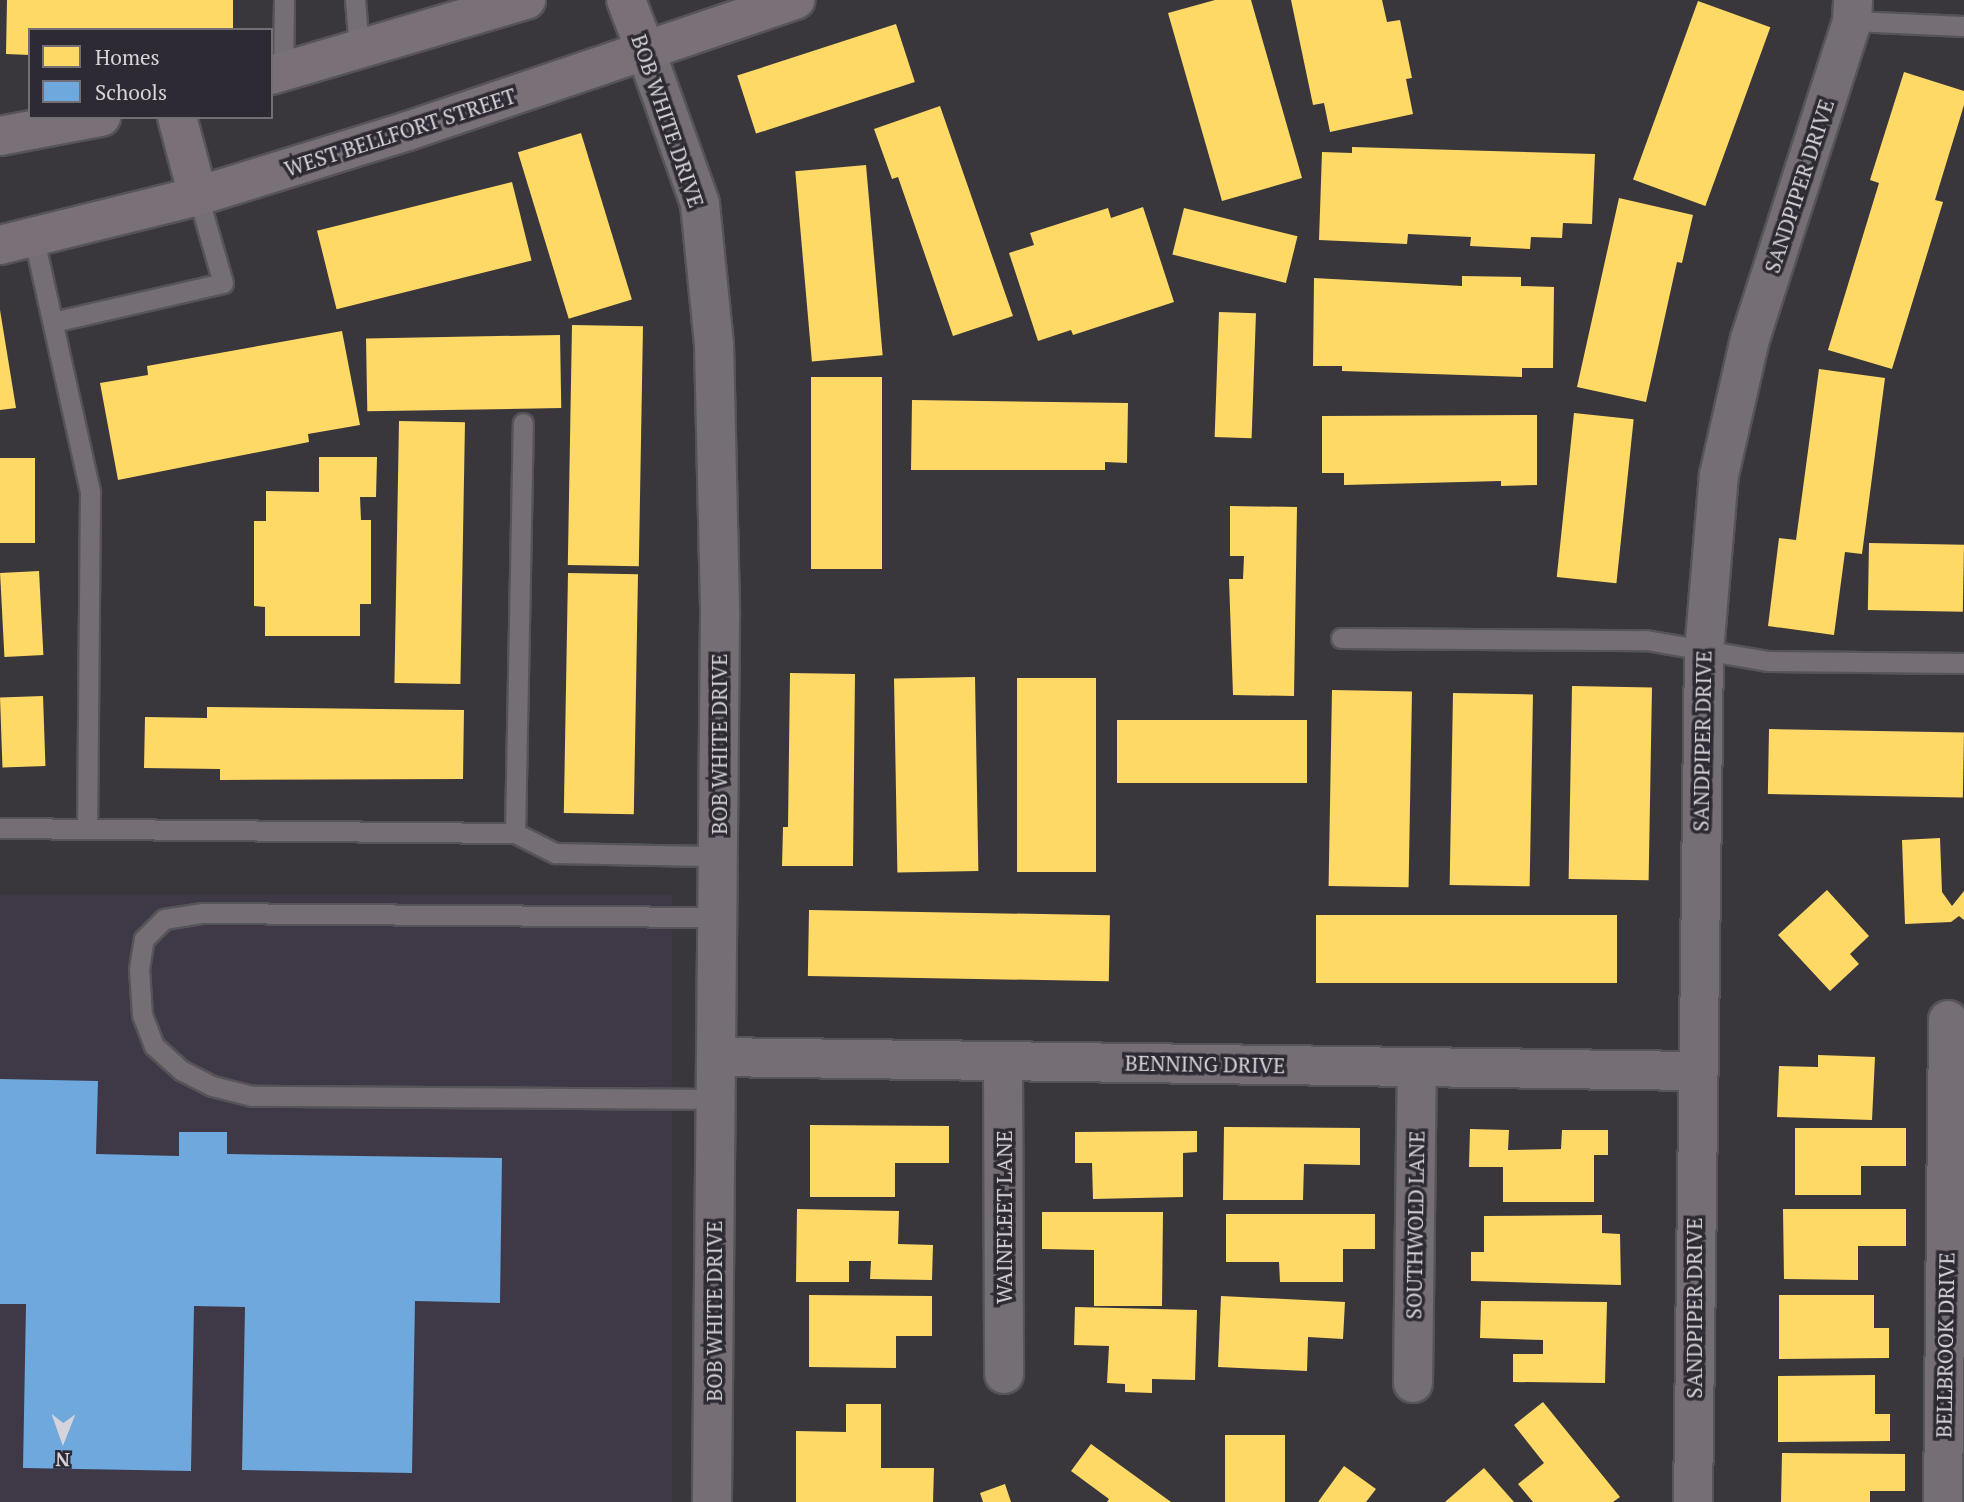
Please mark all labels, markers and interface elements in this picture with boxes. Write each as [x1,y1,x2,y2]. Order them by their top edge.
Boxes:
legend [28,28,273,119]
street label: BOB WHITE DRIVE [627,31,709,211]
text: Homes [95,43,160,71]
text: Schools [95,78,167,106]
street label: WEST BELLFORT STREET [281,83,519,181]
street label: SANDPIPER DRIVE [1759,96,1839,276]
street label: SANDPIPER DRIVE [1688,650,1716,832]
street label: BOB WHITE DRIVE [706,653,732,835]
street label: BENNING DRIVE [1125,1050,1285,1078]
street label: WAINFLEET LANE [991,1130,1017,1304]
street label: SOUTHWOLD LANE [1401,1130,1429,1320]
street label: SANDPIPER DRIVE [1681,1217,1707,1399]
street label: BOB WHITE DRIVE [701,1220,727,1402]
street label: BELLBROOK DRIVE [1931,1252,1959,1438]
north arrow [28,1404,98,1474]
text: N [55,1448,70,1473]

